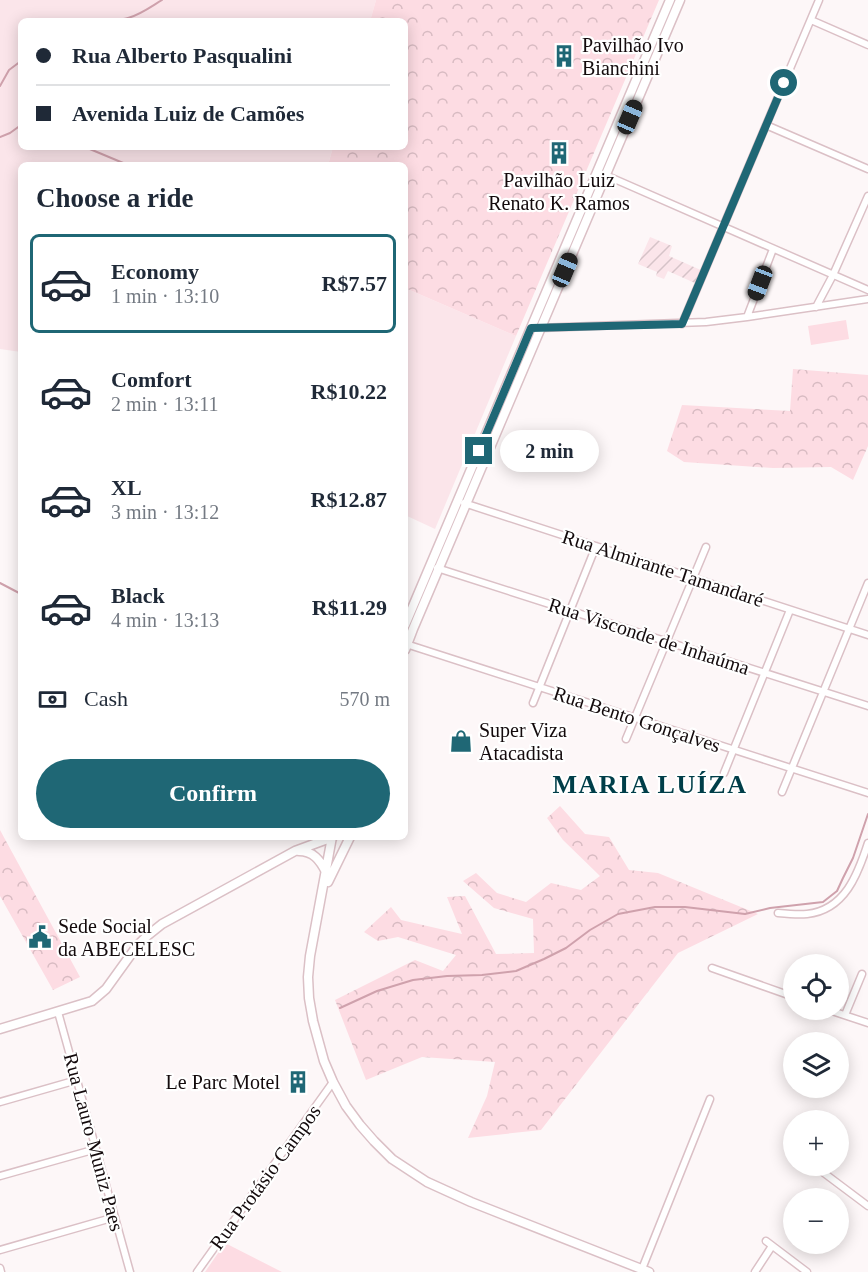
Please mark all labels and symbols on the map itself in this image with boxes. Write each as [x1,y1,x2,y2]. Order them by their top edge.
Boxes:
place label: Pavilhão Ivo Bianchini [582,34,684,79]
building icon: Pavilhão Ivo Bianchini [551,43,577,69]
route start [770,69,797,96]
car [615,97,645,137]
building icon: Pavilhão Luiz Renato K. Ramos [546,140,572,166]
place label: Pavilhão Luiz Renato K. Ramos [488,169,630,214]
car [550,250,580,290]
car [745,263,775,303]
callout: 2 min [500,430,599,472]
route end [465,437,492,464]
street label: Rua Almirante Tamandaré [560,525,767,611]
street label: Rua Visconde de Inhaúma [546,593,752,679]
street label: Rua Bento Gonçalves [550,682,724,757]
place label: Super Viza Atacadista [479,719,567,764]
shop icon: Super Viza Atacadista [448,728,474,754]
district label: MARIA LUÍZA [553,770,747,799]
place label: Sede Social da ABECELESC [58,915,195,960]
public building icon: Sede Social da ABECELESC [27,924,53,950]
street label: Rua Lauro Muniz Paes [60,1050,128,1234]
building icon: Le Parc Motel [285,1069,311,1095]
place label: Le Parc Motel [166,1071,280,1093]
street label: Rua Protásio Campos [205,1100,326,1254]

